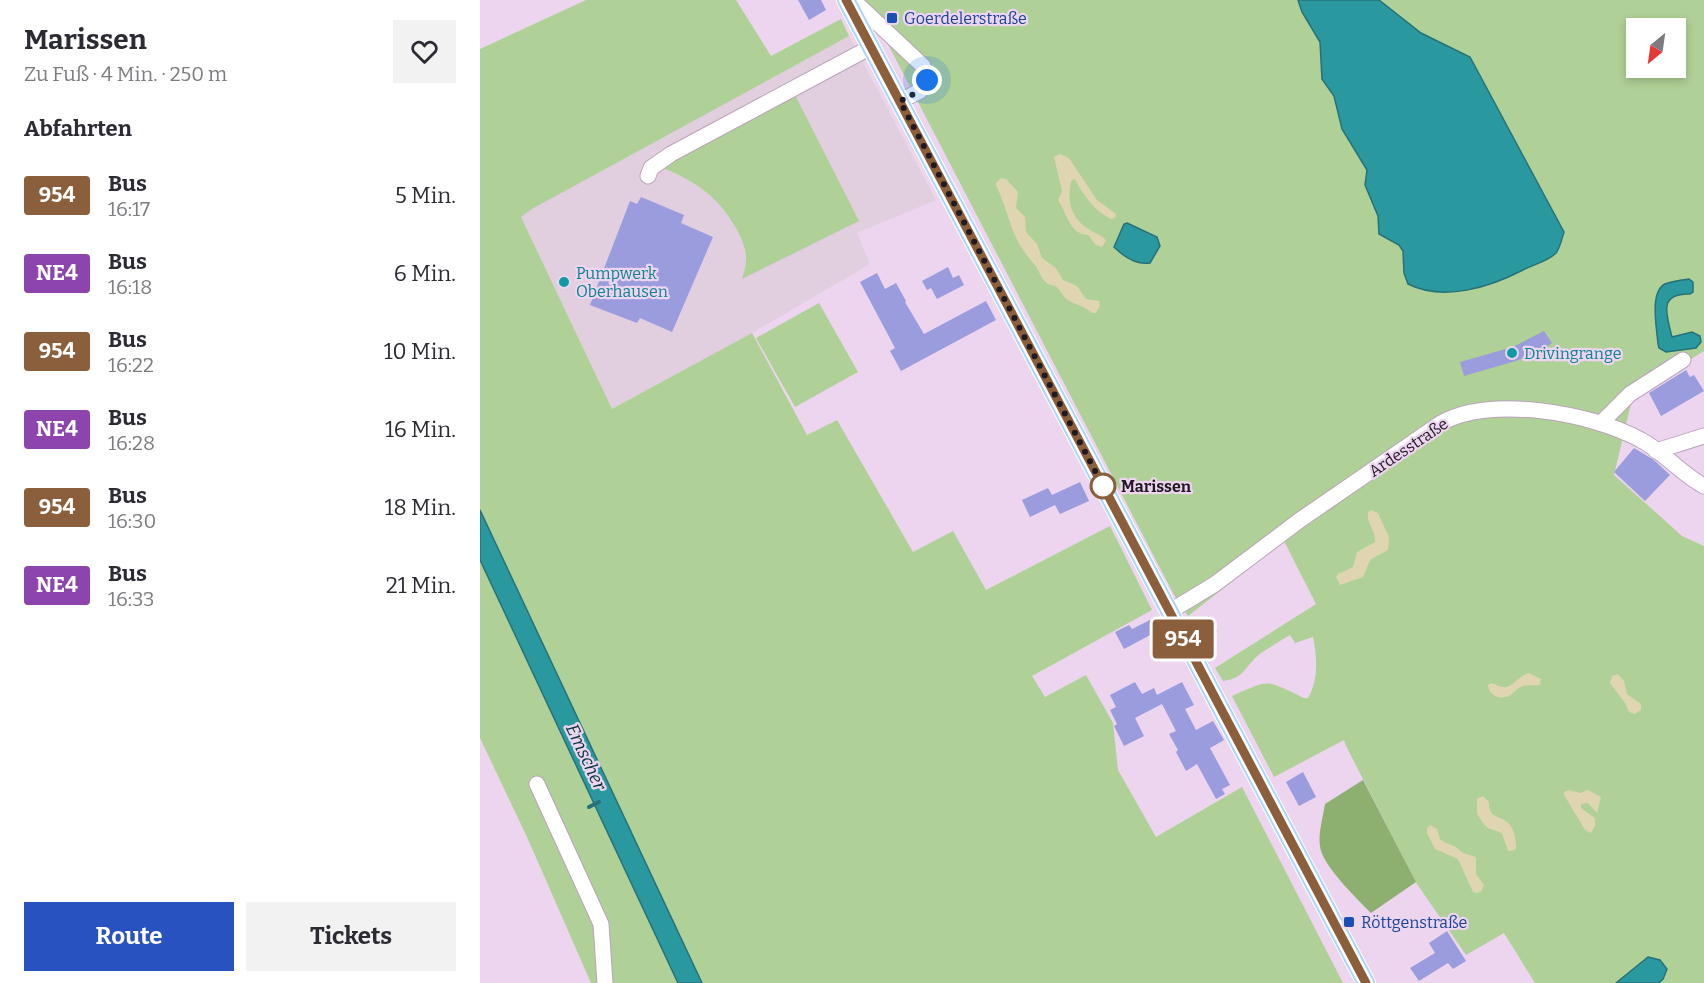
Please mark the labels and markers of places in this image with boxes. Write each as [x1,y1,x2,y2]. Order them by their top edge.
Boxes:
place label: Goerdelerstraße [904,9,1027,28]
marker: Goerdelerstraße [885,11,899,25]
place label: Pumpwerk Oberhausen [576,264,668,301]
marker: Pumpwerk Oberhausen [557,275,571,289]
place label: Drivingrange [1524,344,1621,363]
marker: Drivingrange [1505,346,1519,360]
marker: Marissen [1090,473,1116,499]
place label: Marissen [1121,477,1192,496]
place label: Röttgenstraße [1361,913,1467,932]
marker: Röttgenstraße [1342,915,1356,929]

